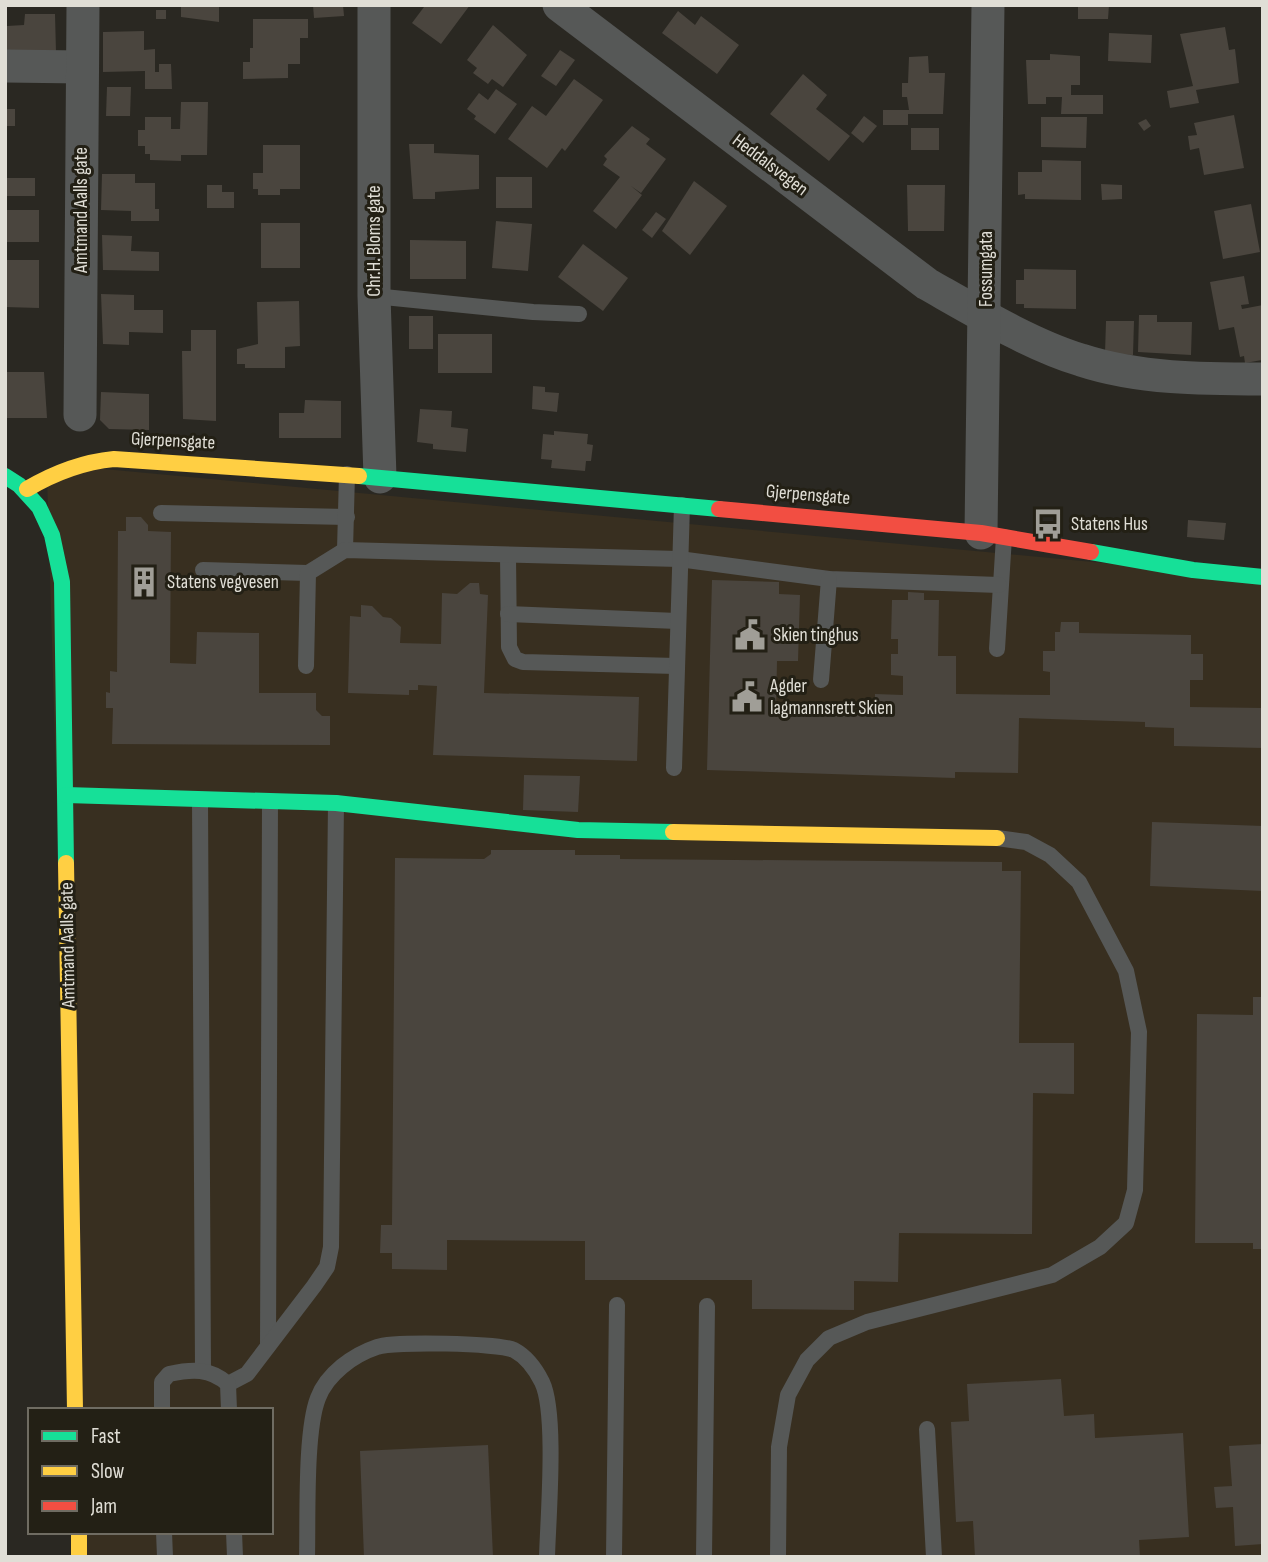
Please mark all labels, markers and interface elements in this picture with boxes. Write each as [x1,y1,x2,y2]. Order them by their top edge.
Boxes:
street label: Heddalsvegen [728,129,812,201]
street label: Amtmand Aalls gate [70,147,93,274]
street label: Chr.H. Bloms gate [363,185,386,297]
street label: Fossumgata [975,231,998,307]
street label: Gjerpensgate [130,427,216,455]
street label: Gjerpensgate [765,480,851,510]
bus stop icon: Statens Hus [1031,507,1065,541]
place label: Statens Hus [1071,513,1148,536]
building icon: Statens vegvesen [127,565,161,599]
place label: Statens vegvesen [167,571,279,594]
public building icon: Skien tinghus [733,618,767,652]
place label: Skien tinghus [773,624,859,647]
place label: Agder lagmannsrett Skien [769,675,893,720]
public building icon: Agder lagmannsrett Skien [730,680,764,714]
street label: Amtmand Aalls gate [55,882,81,1009]
legend [28,1408,273,1534]
text: Fast [91,1424,121,1449]
text: Slow [91,1459,125,1484]
text: Jam [90,1494,117,1519]

